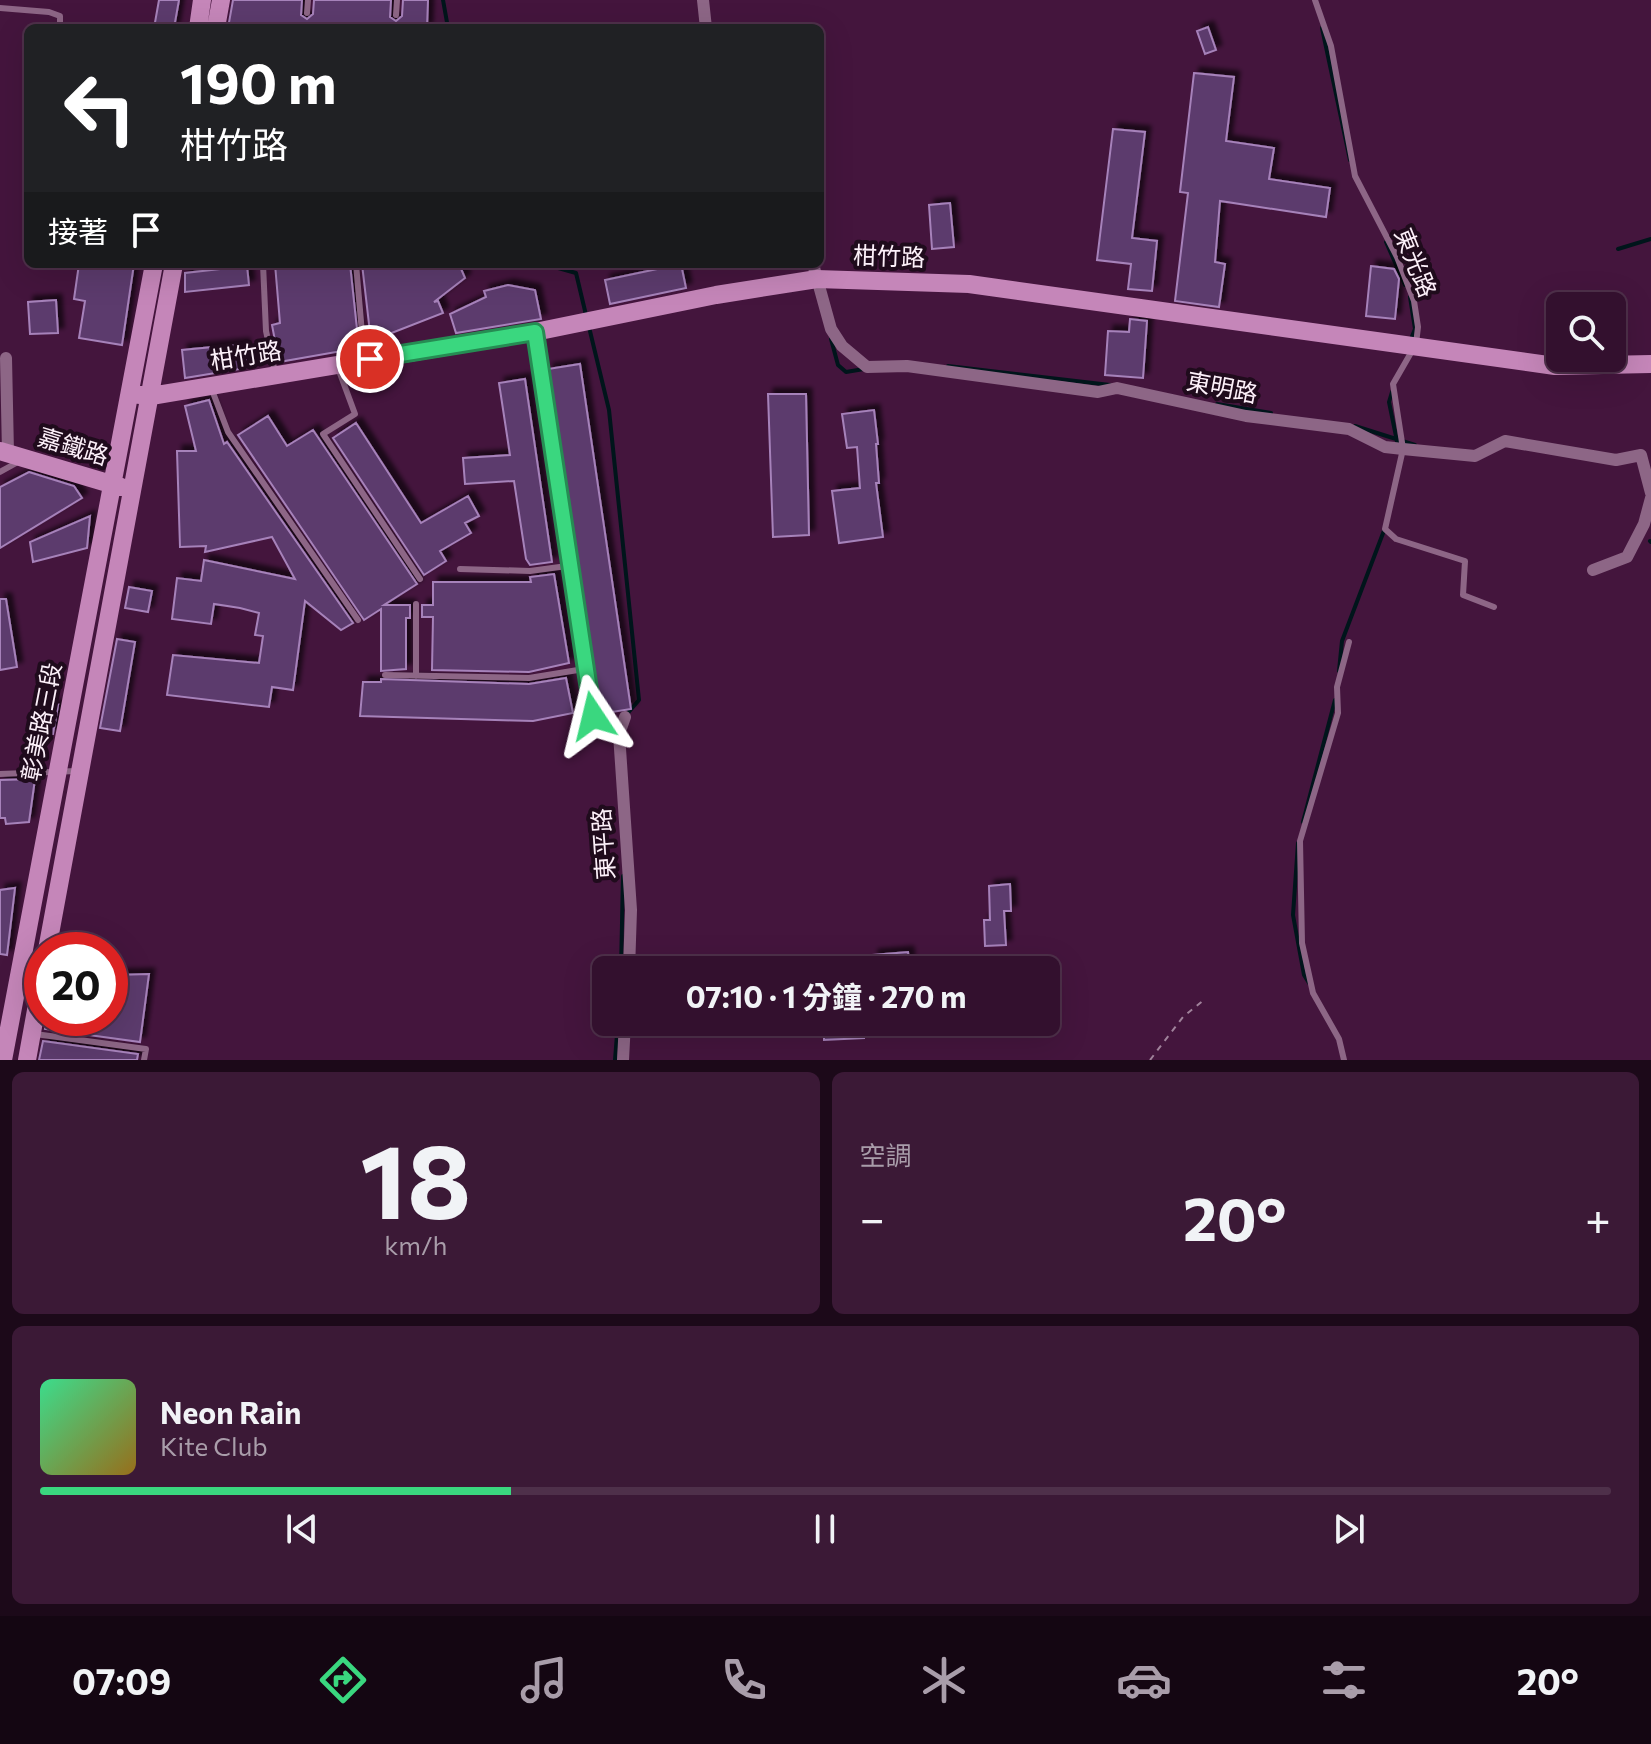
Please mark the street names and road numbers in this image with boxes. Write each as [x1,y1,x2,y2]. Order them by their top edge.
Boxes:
street label: 東光路 [1389,224,1443,301]
street label: 柑竹路 [853,240,926,271]
street label: 柑竹路 [208,335,284,374]
street label: 東明路 [1184,365,1260,408]
street label: 嘉鐵路 [35,421,112,470]
street label: 彰美路三段 [15,660,66,783]
street label: 東平路 [586,807,619,881]

